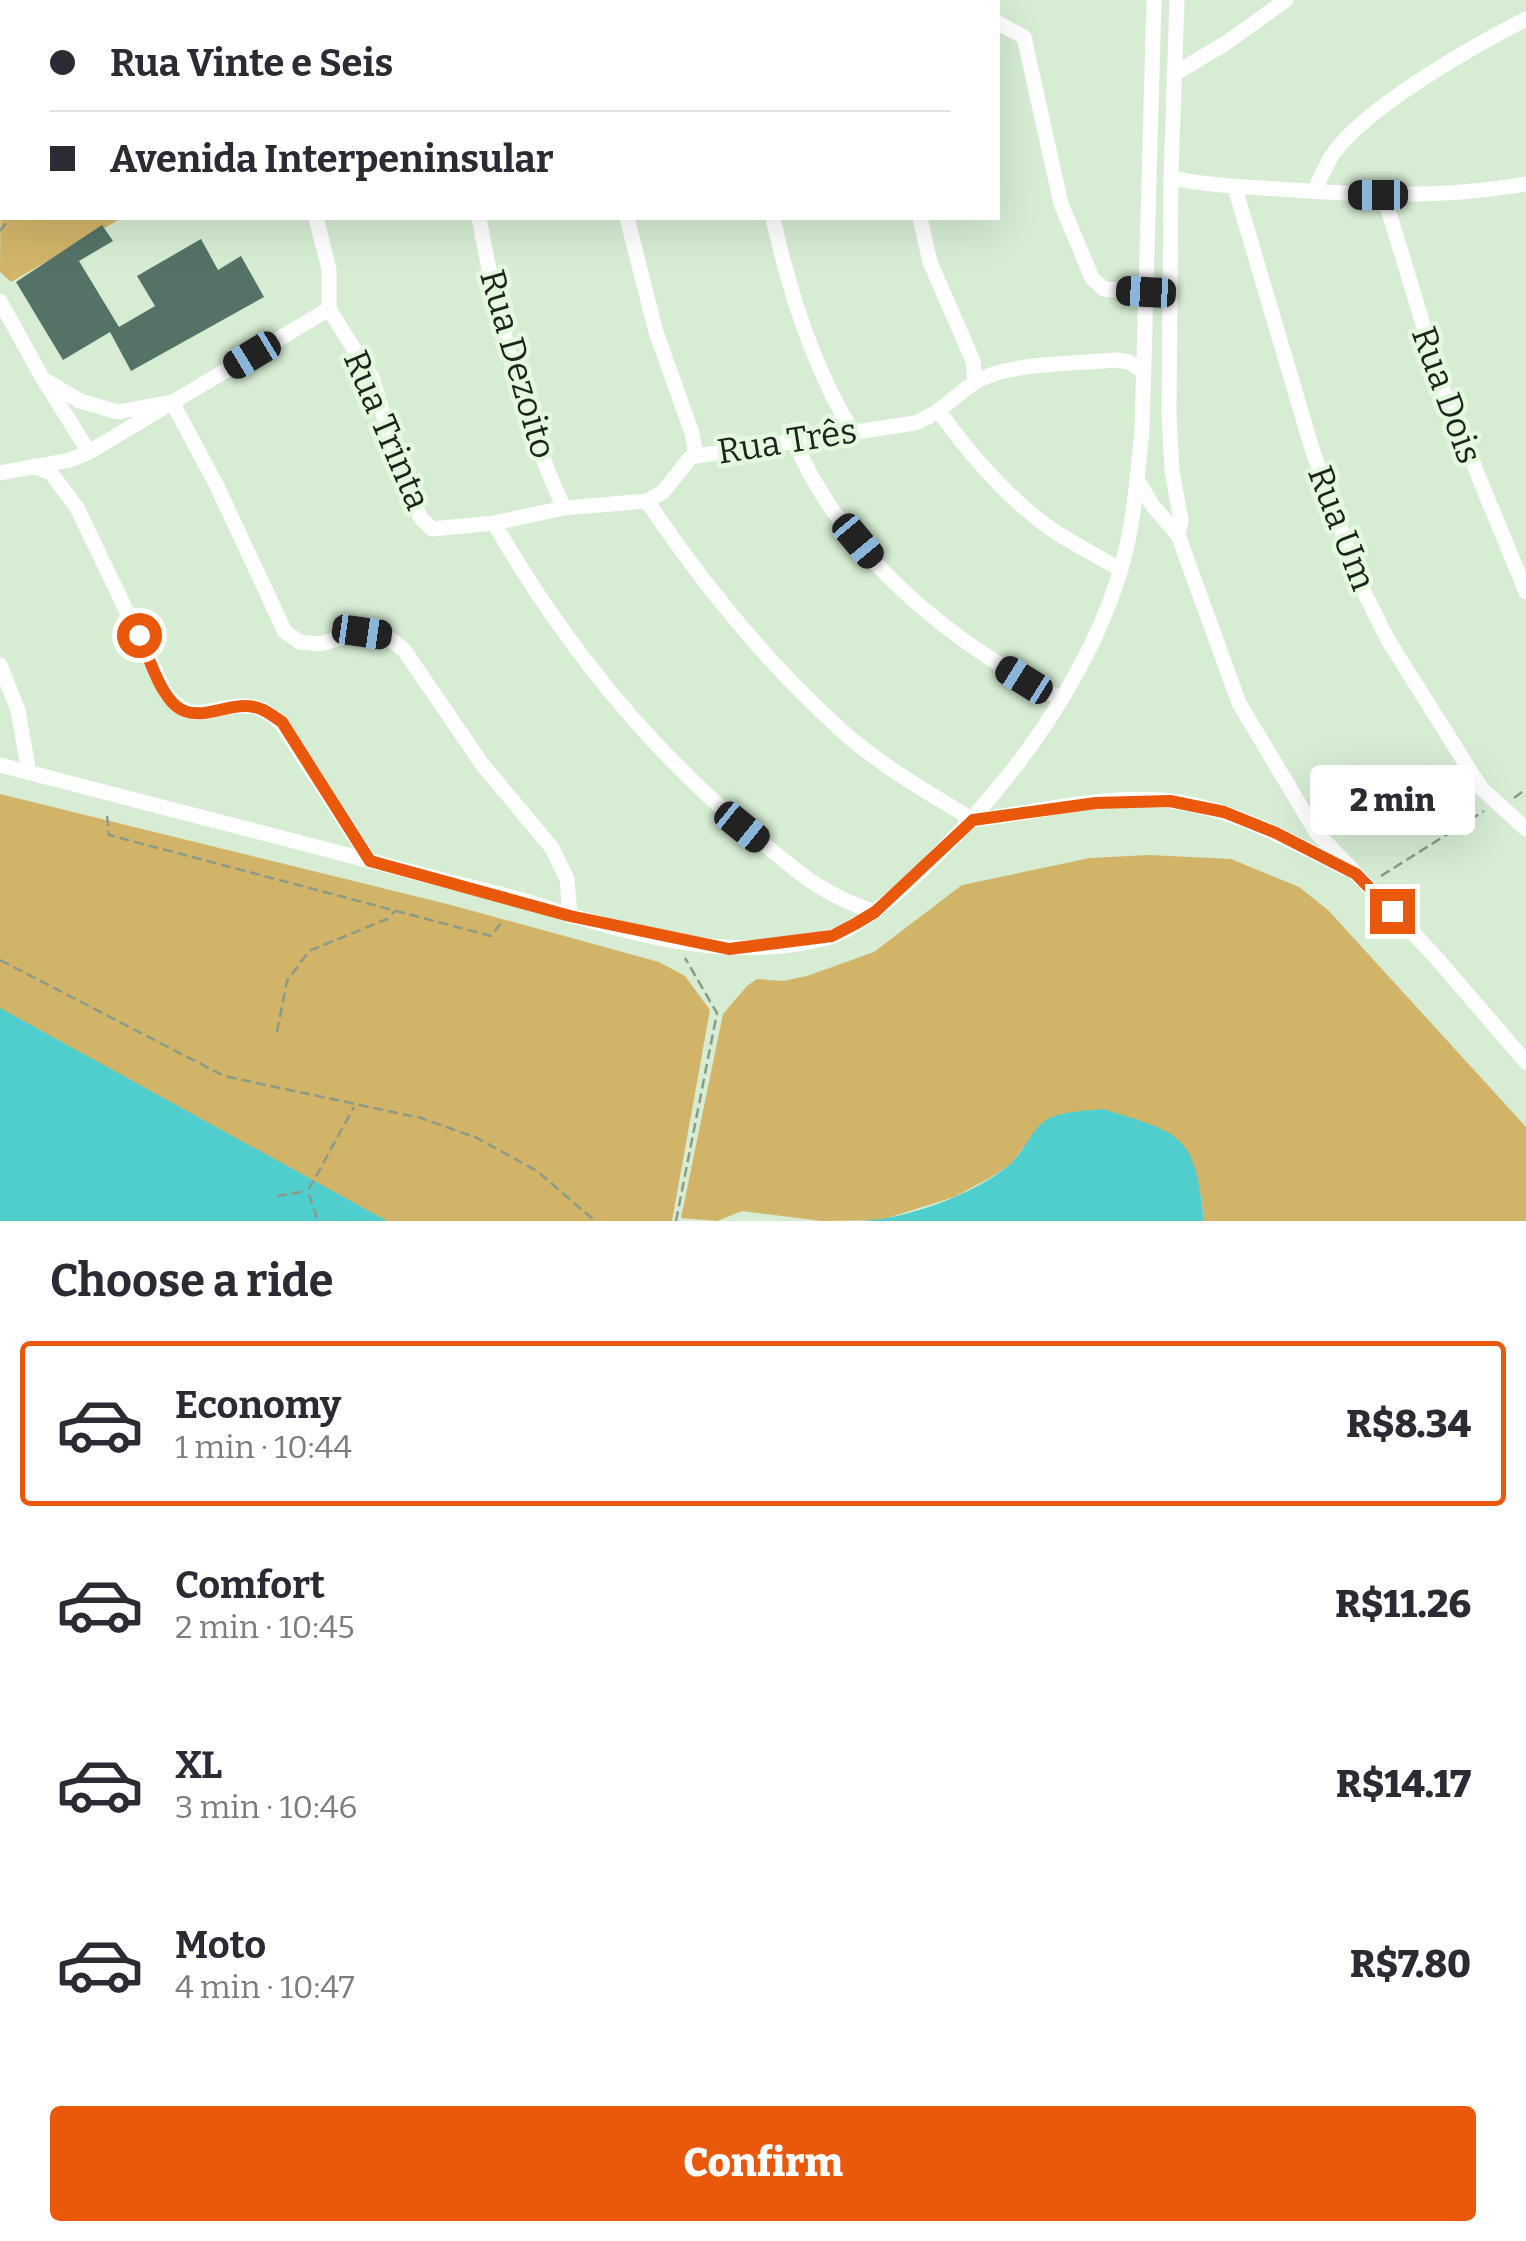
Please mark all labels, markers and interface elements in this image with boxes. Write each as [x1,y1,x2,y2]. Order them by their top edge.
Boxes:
text: Rua Vinte e Seis [110,40,393,86]
text: Avenida Interpeninsular [110,136,554,182]
car [1348,180,1408,210]
street label: Rua Dezoito [471,265,565,463]
car [1115,275,1177,309]
street label: Rua Dois [1403,321,1491,469]
car [219,327,285,383]
street label: Rua Trinta [335,344,439,516]
street label: Rua Três [714,409,860,473]
street label: Rua Um [1299,460,1385,596]
car [827,508,889,574]
route start [117,613,162,658]
car [330,613,394,651]
car [991,651,1057,709]
callout: 2 min [1310,766,1474,836]
text: 2 min [1350,781,1435,819]
car [709,796,775,858]
route end [1370,889,1415,934]
text: Choose a ride [50,1254,333,1308]
icon: car [55,1379,145,1469]
text: Economy [175,1382,341,1428]
text: R$8.34 [1346,1401,1471,1447]
text: 1 min · 10:44 [175,1428,352,1466]
icon: car [55,1559,145,1649]
text: Comfort [175,1562,325,1608]
text: R$11.26 [1335,1581,1471,1627]
text: 2 min · 10:45 [175,1608,355,1646]
icon: car [55,1739,145,1829]
text: XL [175,1742,222,1788]
text: R$14.17 [1336,1761,1471,1807]
text: 3 min · 10:46 [175,1788,357,1826]
icon: car [55,1919,145,2009]
text: Moto [175,1922,266,1968]
text: R$7.80 [1350,1941,1471,1987]
text: 4 min · 10:47 [175,1968,355,2006]
button: Confirm [50,2106,1476,2221]

